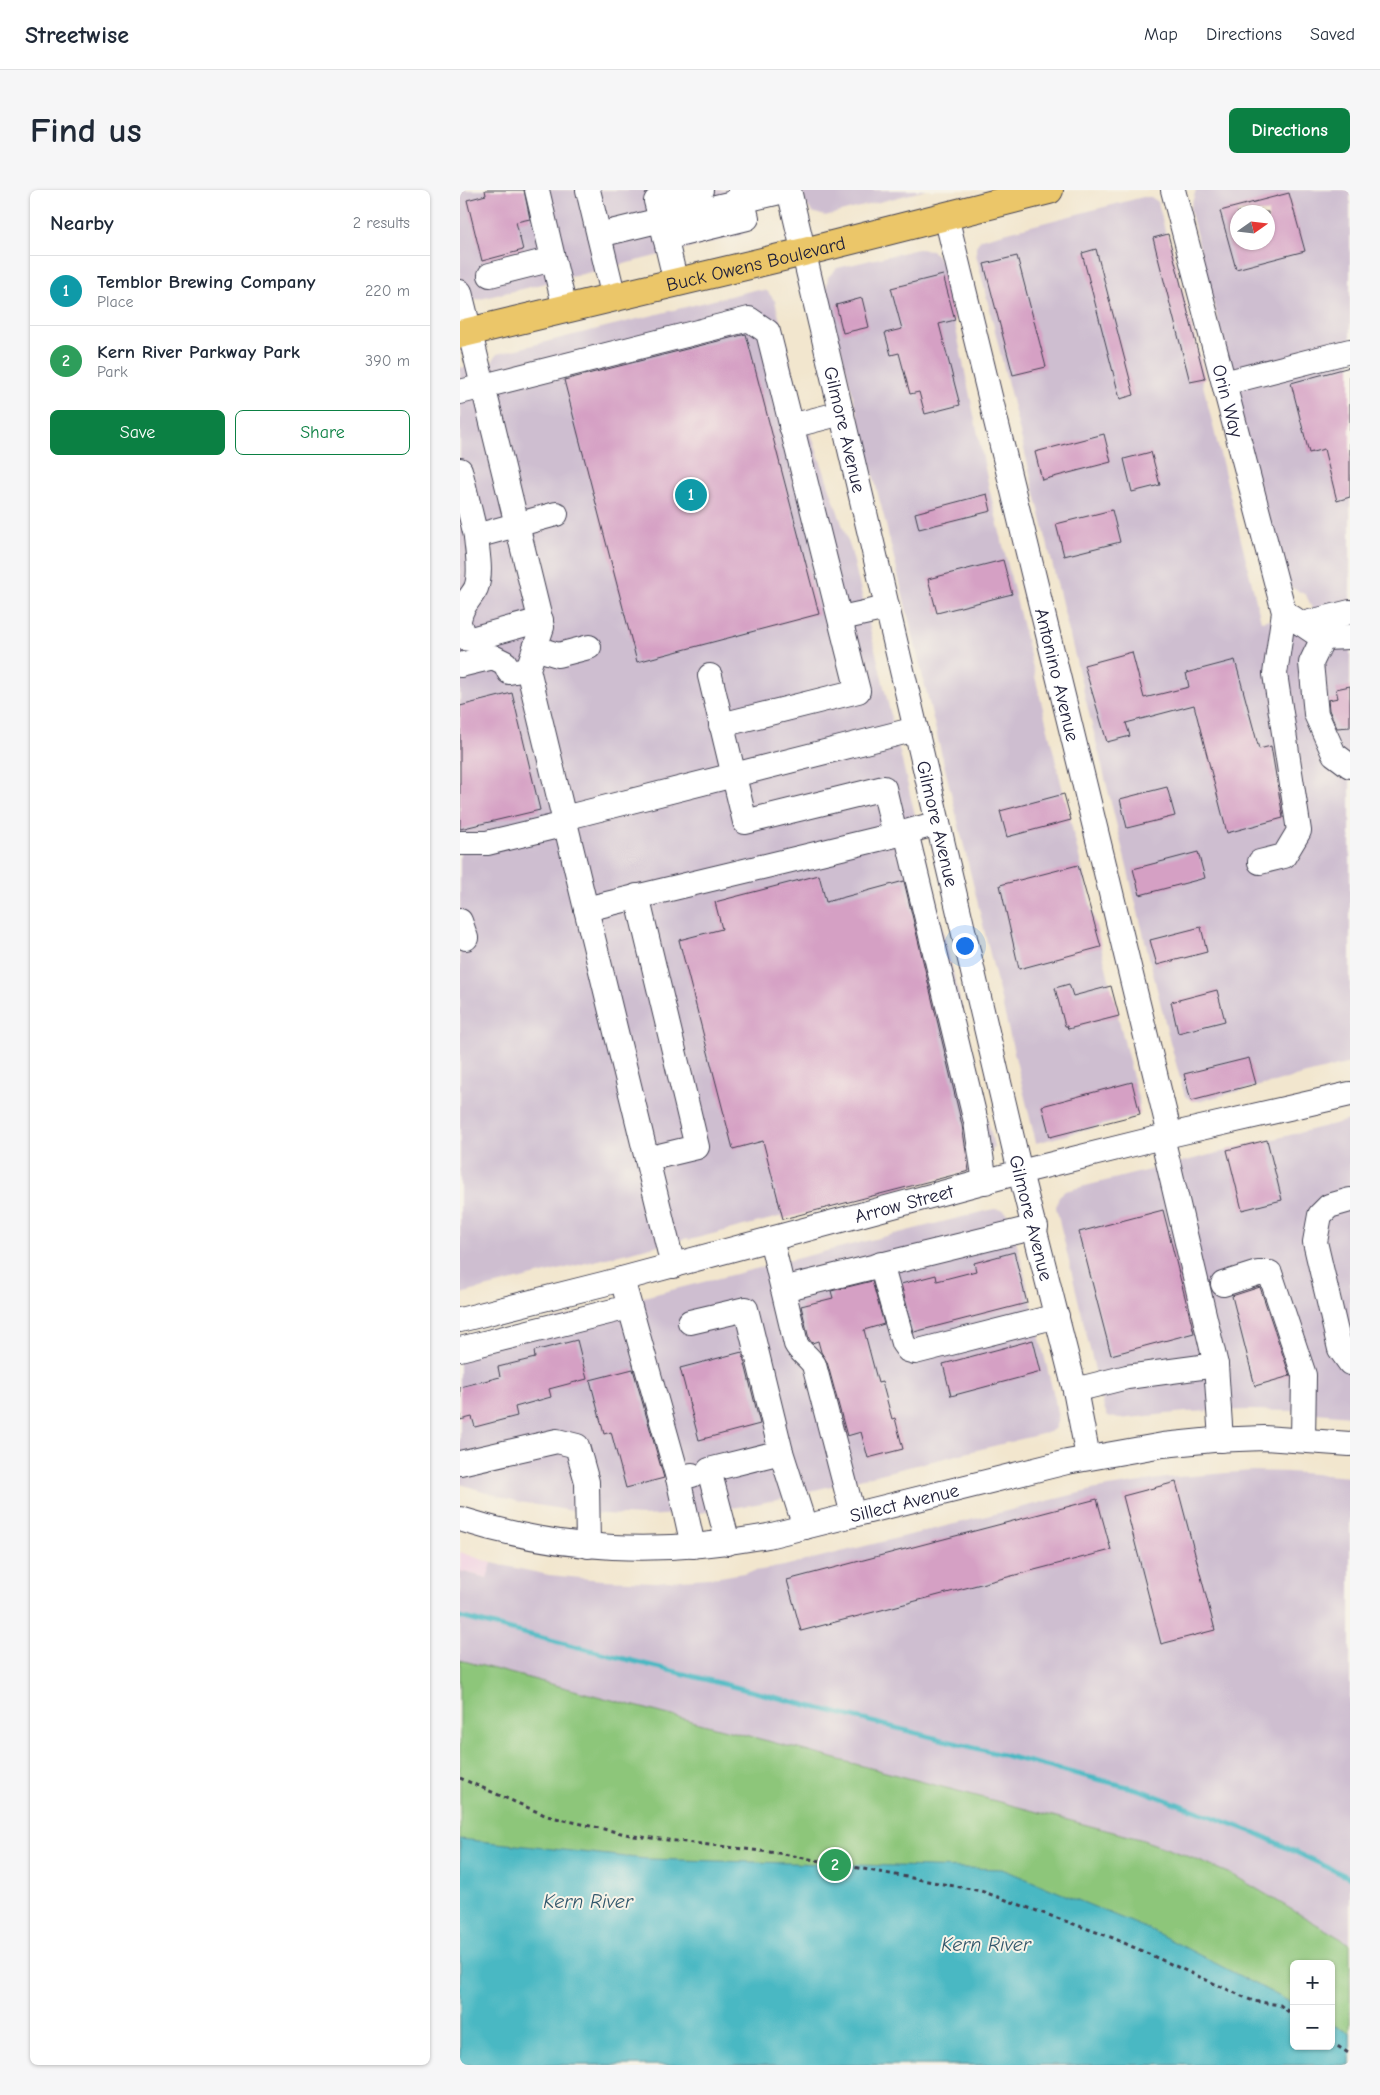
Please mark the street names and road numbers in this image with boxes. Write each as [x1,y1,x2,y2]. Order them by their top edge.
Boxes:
street label: Buck Owens Boulevard [664,232,848,296]
street label: Orin Way [1207,362,1248,440]
street label: Gilmore Avenue [819,364,870,495]
street label: Antonino Avenue [1030,606,1084,744]
street label: Gilmore Avenue [912,759,963,889]
street label: Gilmore Avenue [1004,1153,1057,1283]
street label: Arrow Street [852,1180,956,1228]
street label: Sillect Avenue [848,1479,961,1527]

